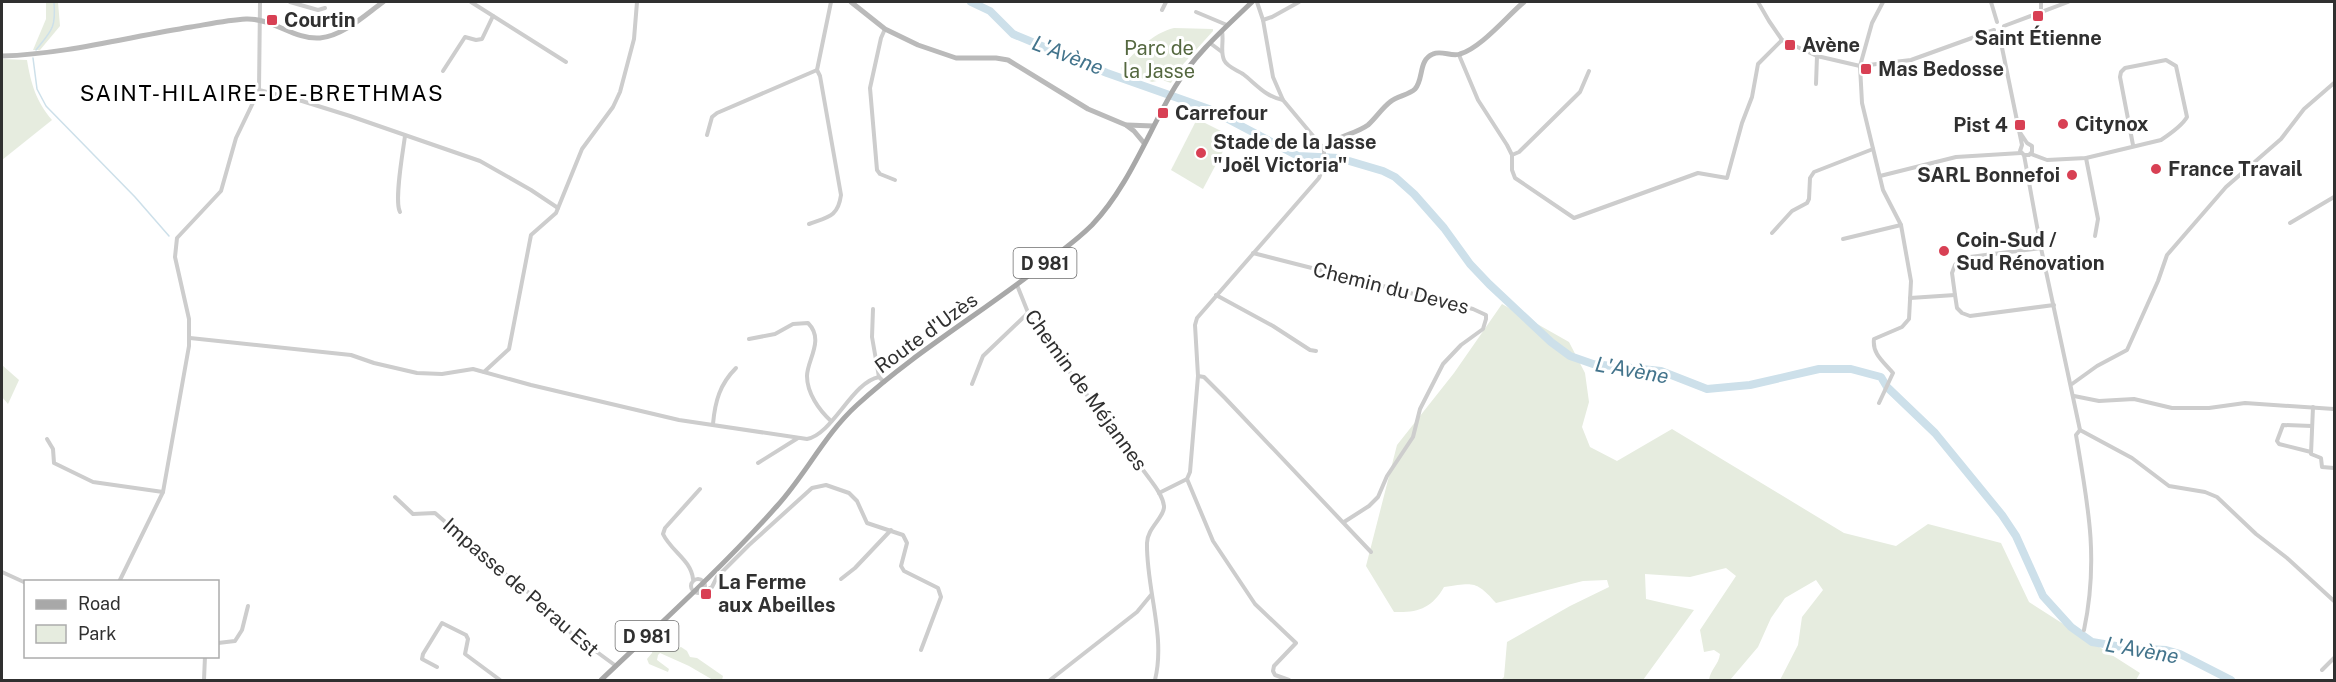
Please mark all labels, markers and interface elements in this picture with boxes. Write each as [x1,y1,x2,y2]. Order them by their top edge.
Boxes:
place label: Courtin [284,8,356,32]
marker: Saint Étienne [2031,9,2045,23]
marker: Courtin [265,13,279,27]
place label: Saint Étienne [1974,25,2102,50]
water label: L'Avène [1029,30,1107,80]
place label: Avène [1802,33,1860,57]
park label: Parc de la Jasse [1123,36,1195,83]
marker: Avène [1783,38,1797,52]
place label: Mas Bedosse [1878,57,2004,81]
marker: Mas Bedosse [1859,62,1873,76]
district label: SAINT-HILAIRE-DE-BRETHMAS [80,80,444,106]
place label: Carrefour [1175,101,1268,125]
marker: Carrefour [1156,106,1170,120]
place label: Citynox [2075,112,2149,136]
place label: Pist 4 [1953,113,2008,137]
marker: Citynox [2056,117,2070,131]
marker: Pist 4 [2013,118,2027,132]
place label: Stade de la Jasse "Joël Victoria" [1213,130,1376,177]
marker: Stade de la Jasse "Joël Victoria" [1194,146,1208,160]
place label: France Travail [2168,157,2303,181]
marker: France Travail [2149,162,2163,176]
place label: SARL Bonnefoi [1917,163,2060,187]
marker: SARL Bonnefoi [2065,168,2079,182]
place label: Coin-Sud / Sud Rénovation [1956,228,2105,275]
marker: Coin-Sud / Sud Rénovation [1937,244,1951,258]
road number: D 981 [1014,248,1076,278]
street label: Chemin du Deves [1311,257,1471,319]
street label: Route d'Uzès [870,288,982,378]
street label: Chemin de Méjannes [1020,305,1152,475]
water label: L'Avène [1593,351,1671,389]
street label: Impasse de Perau Est [438,513,604,661]
place label: La Ferme aux Abeilles [718,570,835,617]
legend [24,580,219,658]
marker: La Ferme aux Abeilles [699,587,713,601]
text: Road [78,593,121,614]
road number: D 981 [616,621,678,651]
text: Park [78,623,116,644]
water label: L'Avène [2103,631,2181,669]

